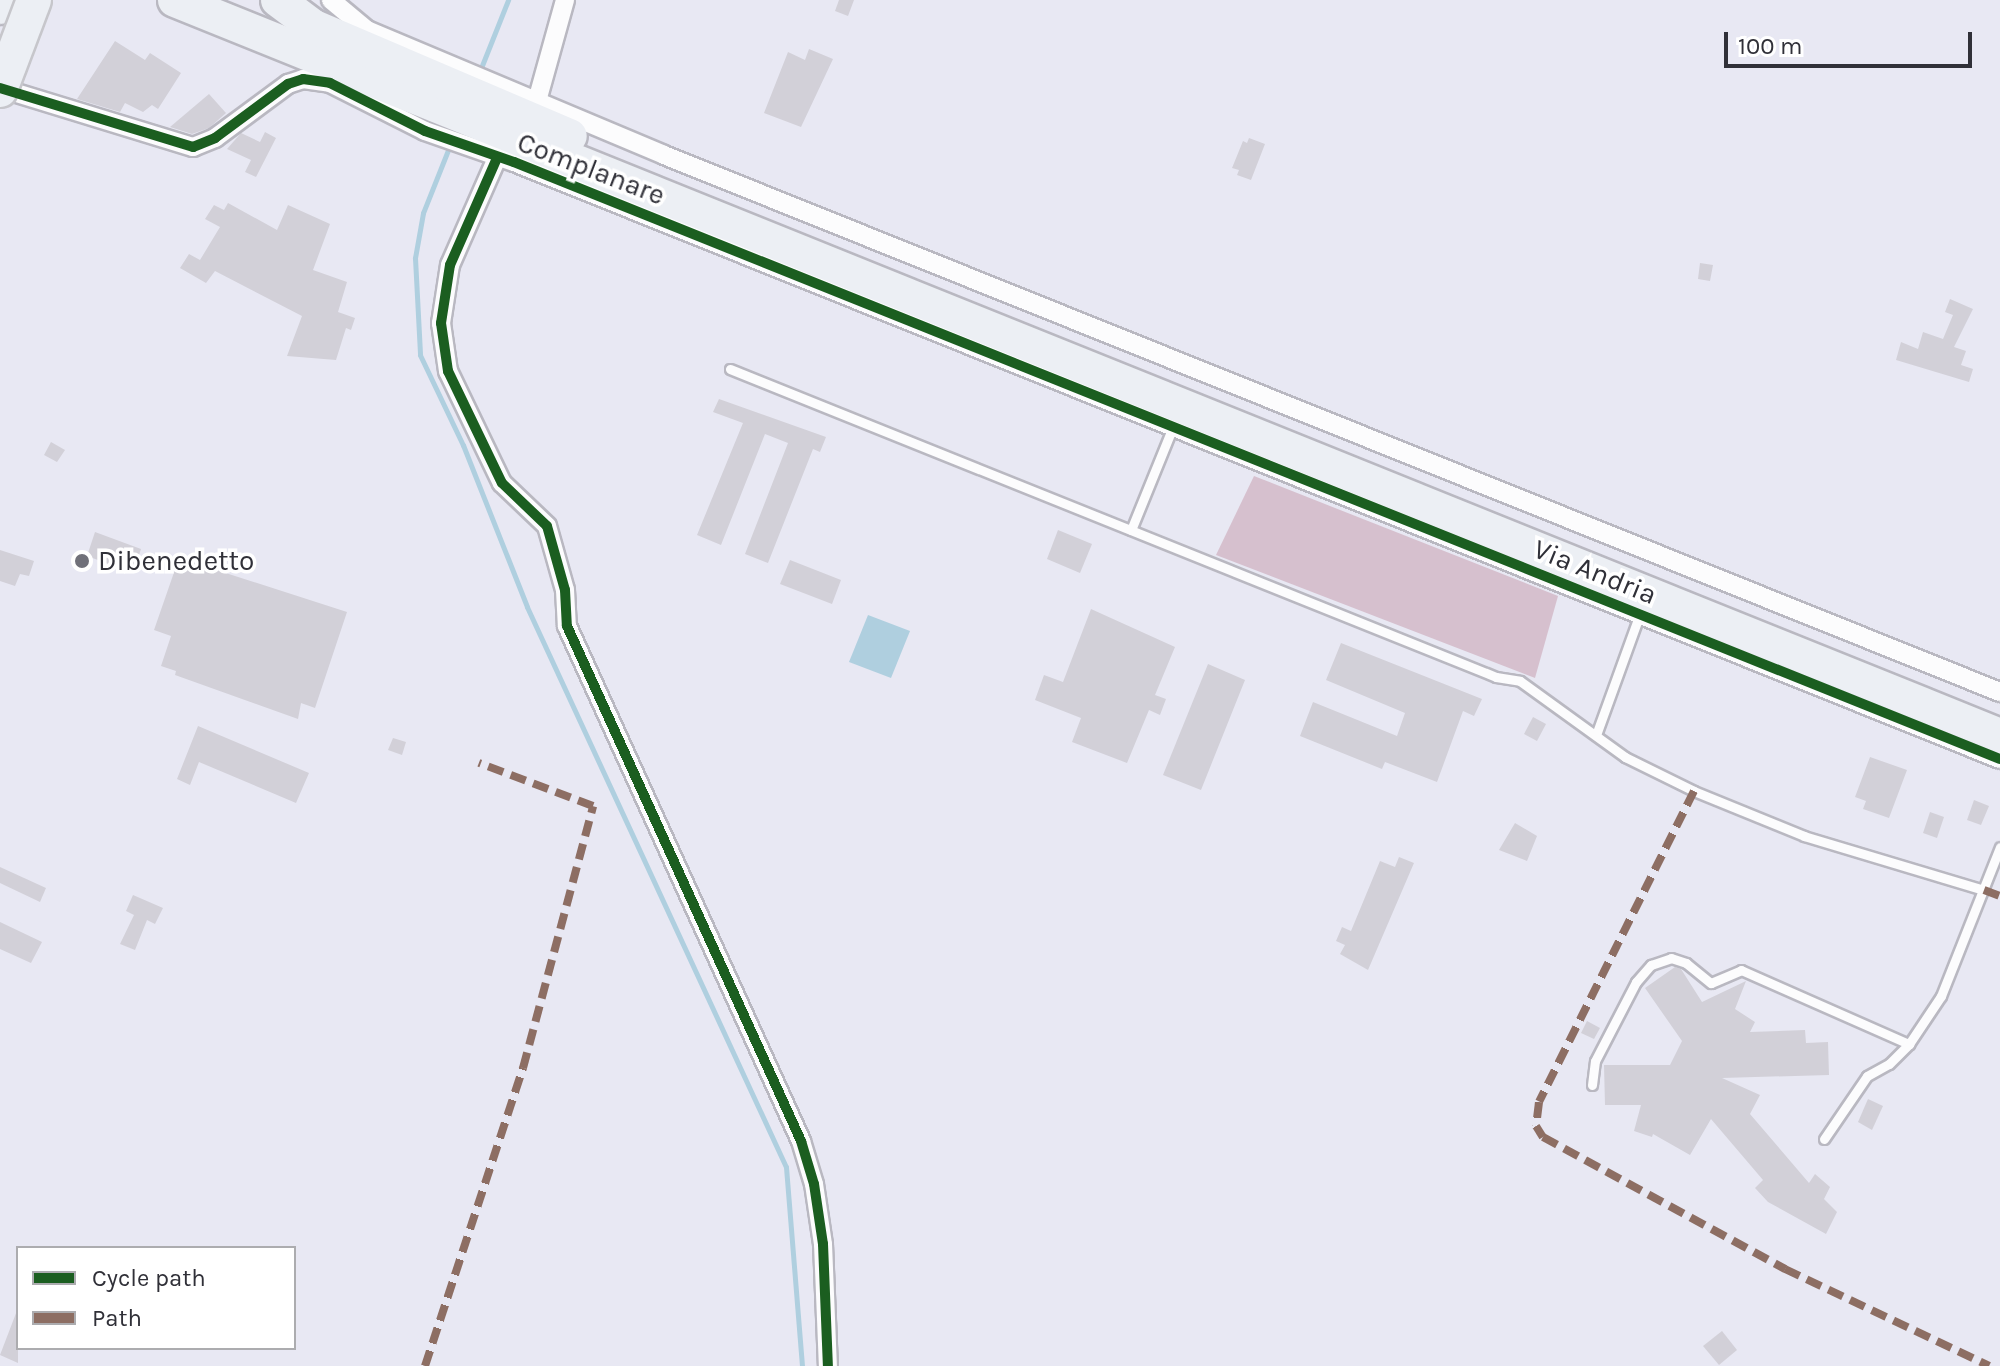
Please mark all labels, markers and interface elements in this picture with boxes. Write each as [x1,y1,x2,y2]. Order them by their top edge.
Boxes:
scale bar [1728,16,1976,66]
text: 100 m [1738,32,1803,60]
street label: Complanare [513,126,669,212]
street label: Via Andria [1529,532,1661,612]
place label: Dibenedetto [98,544,254,578]
marker: Dibenedetto [73,552,91,570]
legend [16,1246,296,1350]
text: Cycle path [92,1264,206,1292]
text: Path [92,1304,142,1332]

